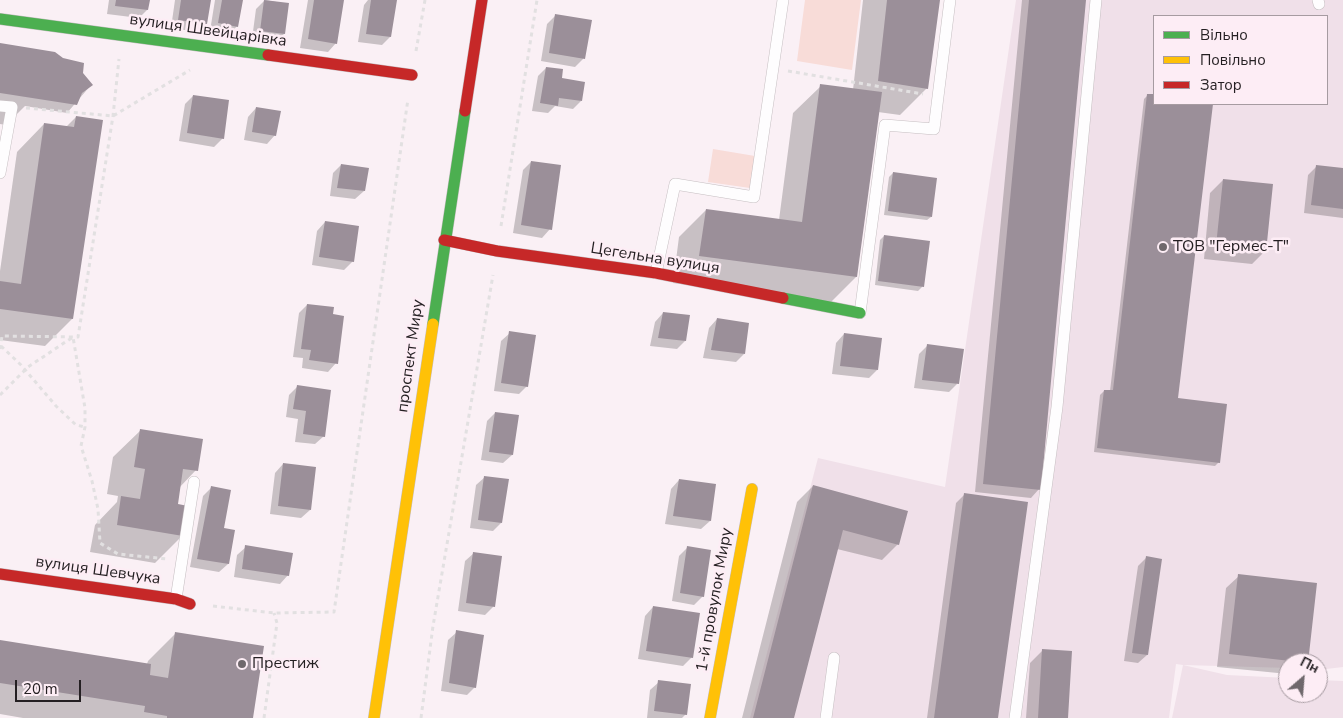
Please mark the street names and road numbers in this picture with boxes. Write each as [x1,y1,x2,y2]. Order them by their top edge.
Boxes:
street label: вулиця Швейцарівка [128,10,288,52]
street label: Цегельна вулиця [589,239,721,279]
street label: проспект Миру [394,298,428,414]
street label: 1-й провулок Миру [693,526,737,674]
street label: вулиця Шевчука [34,553,162,589]

